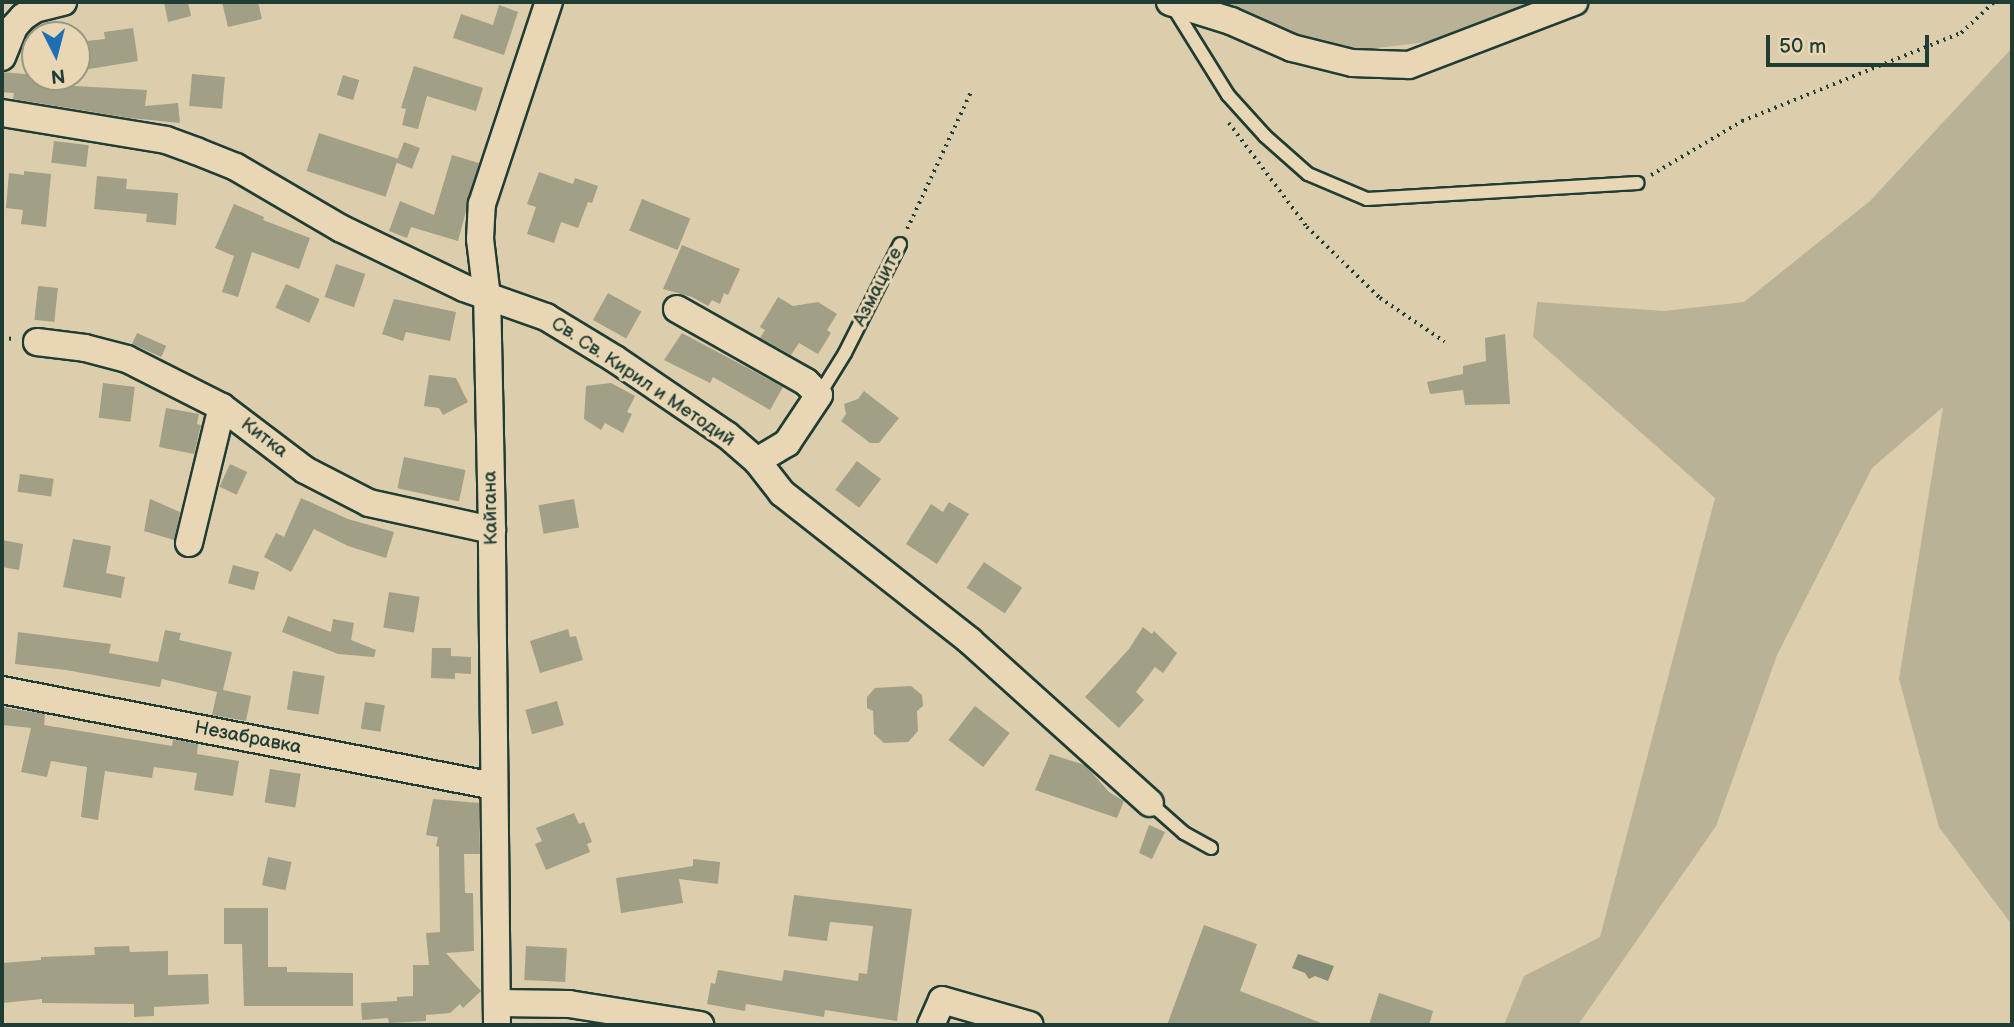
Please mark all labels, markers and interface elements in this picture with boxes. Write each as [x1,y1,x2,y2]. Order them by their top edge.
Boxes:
north arrow [21,21,91,91]
scale bar [1769,21,1932,65]
text: 50 m [1779,34,1826,59]
text: N [50,63,66,88]
street label: Азмаците [848,244,908,330]
street label: Св. Св. Кирил и Методий [547,312,739,452]
street label: Китка [236,413,292,463]
street label: Кайгана [479,471,503,545]
street label: Незабравка [193,716,303,760]

